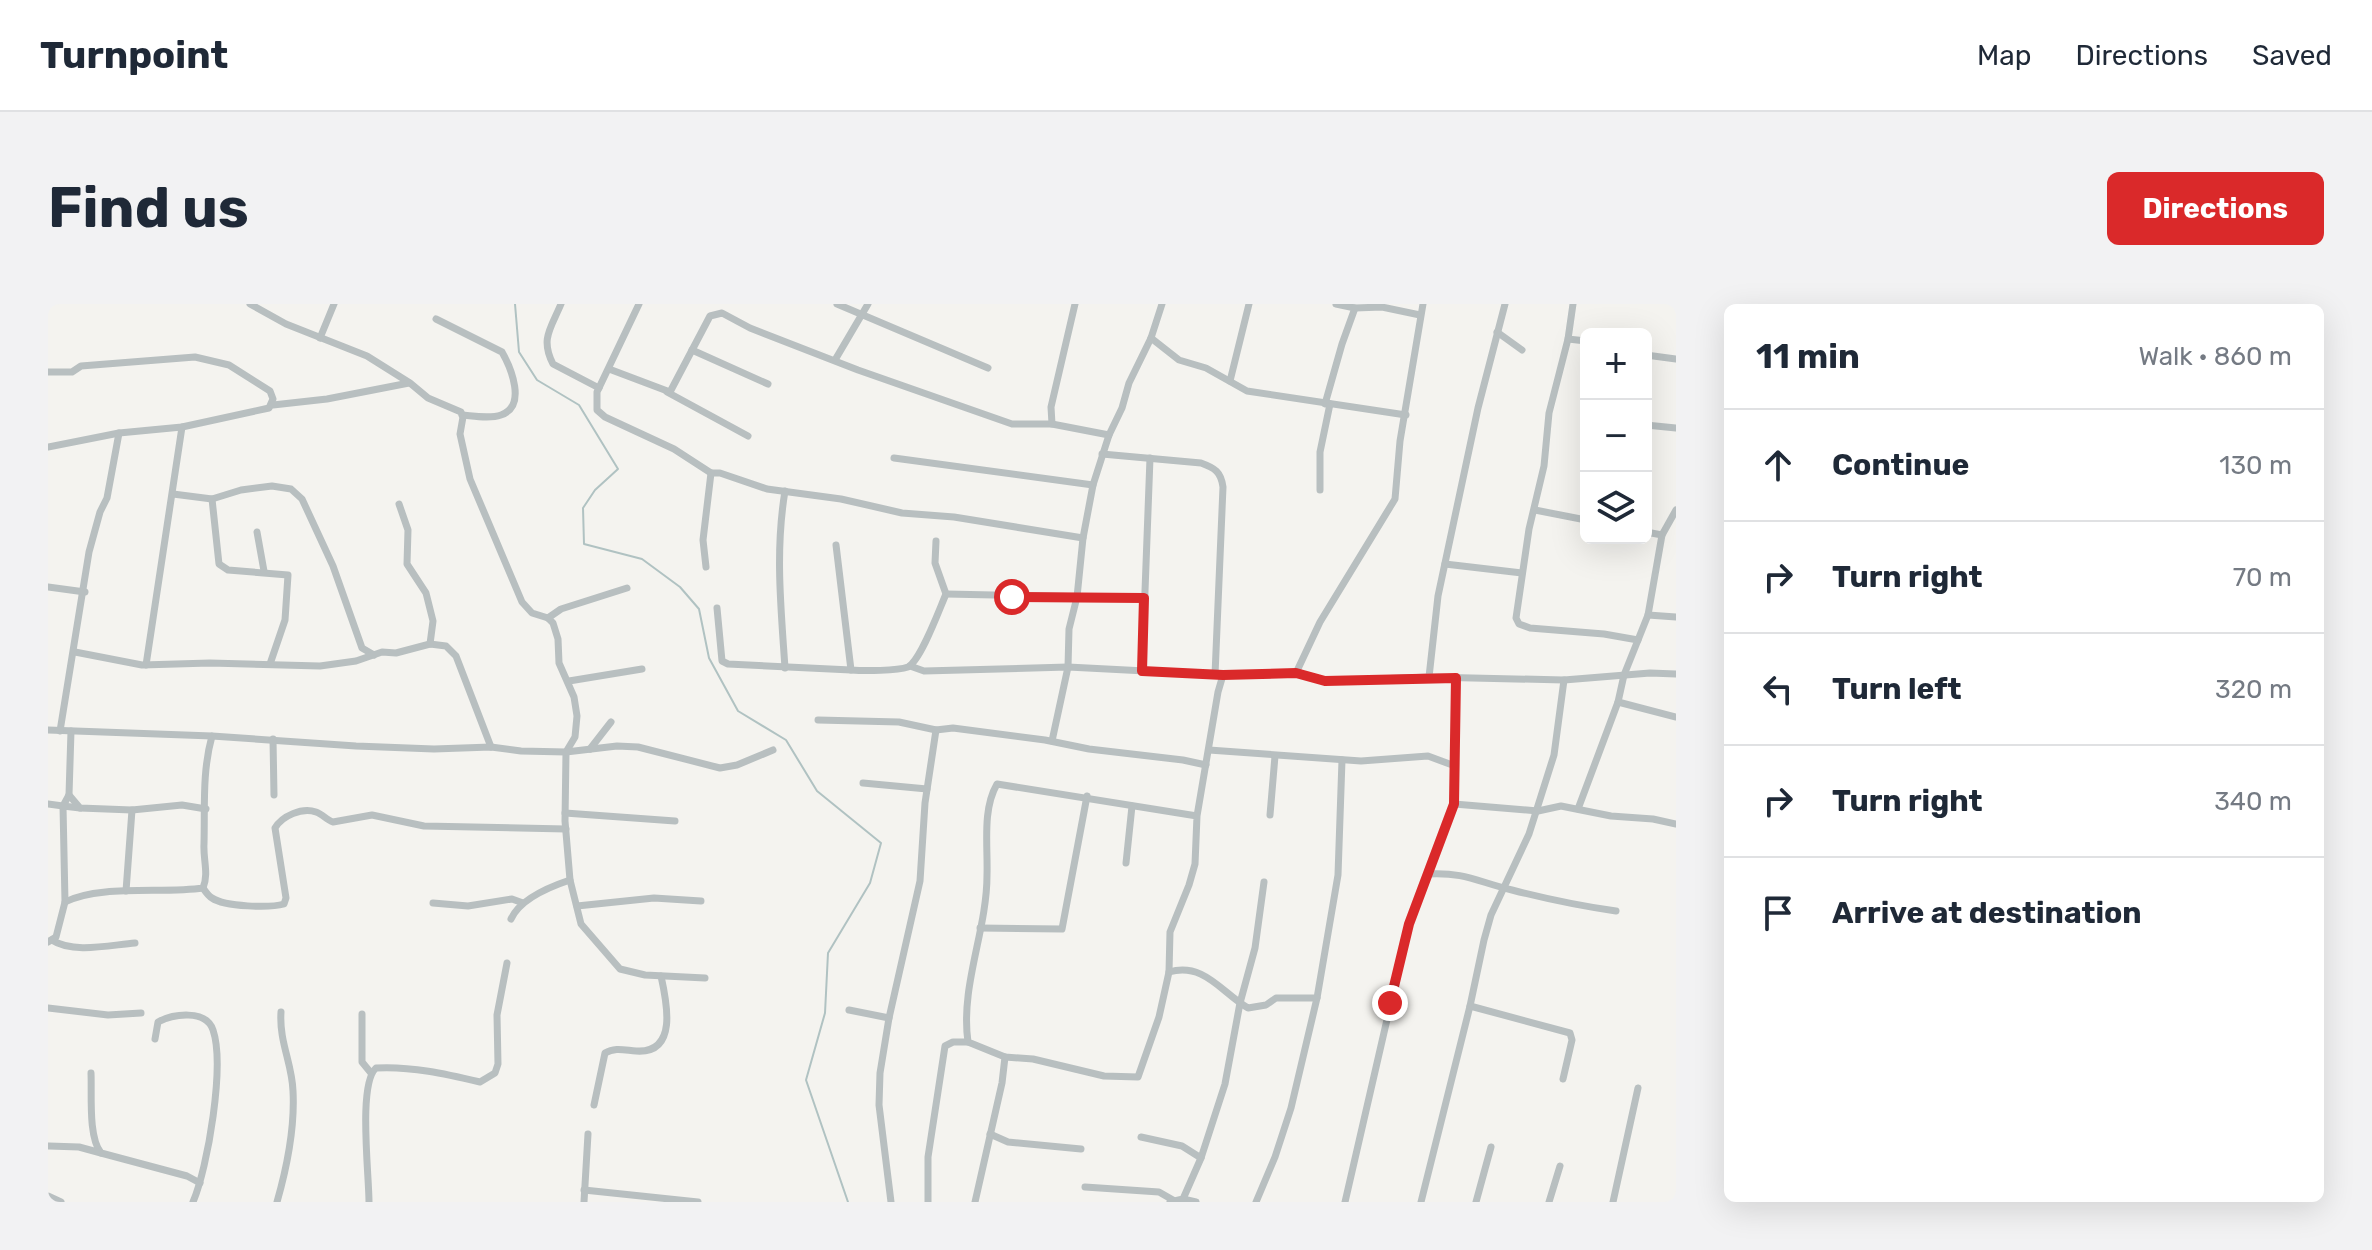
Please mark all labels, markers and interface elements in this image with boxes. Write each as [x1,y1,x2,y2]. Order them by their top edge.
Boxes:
text: Turnpoint [40,32,228,78]
text: Map [1977,39,2031,72]
text: Directions [2075,39,2208,72]
text: Saved [2252,39,2332,72]
button: Directions [2107,172,2324,245]
text: Find us [48,175,249,241]
map controls [1580,328,1652,544]
button: + [1580,328,1652,400]
text: 11 min [1756,336,1860,377]
text: Walk · 860 m [2138,341,2292,372]
button: − [1580,400,1652,472]
icon: ahead [1756,443,1800,487]
text: Continue [1832,447,1969,483]
text: 130 m [2219,450,2292,481]
button: layers [1580,472,1652,544]
icon: right [1756,555,1800,599]
text: Turn right [1832,559,1983,595]
text: 70 m [2233,562,2292,593]
route start [994,579,1030,615]
icon: left [1756,667,1800,711]
text: Turn left [1832,671,1962,707]
text: 320 m [2215,674,2292,705]
icon: right [1756,779,1800,823]
text: Turn right [1832,783,1983,819]
text: 340 m [2214,786,2292,817]
icon: arrive [1756,891,1800,935]
text: Arrive at destination [1832,895,2142,931]
route end [1372,985,1408,1021]

